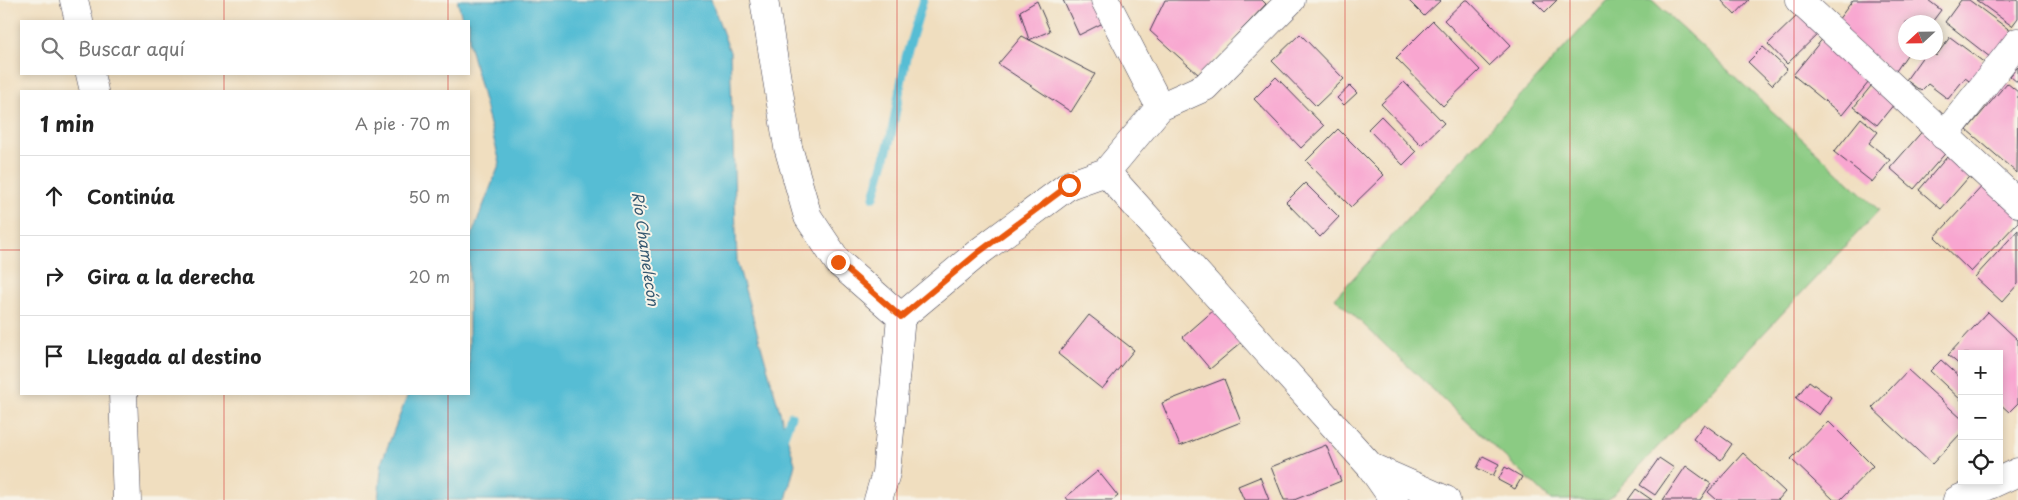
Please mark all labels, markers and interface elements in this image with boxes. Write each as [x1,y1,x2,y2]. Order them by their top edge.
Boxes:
north arrow [1898,15,1943,60]
search box [20,20,470,75]
icon: search [38,34,66,62]
text: Buscar aquí [78,34,185,62]
text: 1 min [40,107,94,139]
text: A pie · 70 m [355,111,450,135]
route start [1058,174,1081,197]
icon: ahead [40,182,68,210]
text: Continúa [87,182,175,210]
text: 50 m [409,184,450,208]
water label: Río Chamelecón [627,190,666,308]
route end [827,251,850,274]
icon: right [40,262,68,290]
text: Gira a la derecha [87,262,255,290]
text: 20 m [409,264,450,288]
icon: arrive [40,342,68,370]
text: Llegada al destino [87,342,261,370]
map controls [1958,350,2003,485]
button: + [1958,350,2003,395]
button: − [1958,395,2003,440]
button: locate [1958,440,2003,485]

